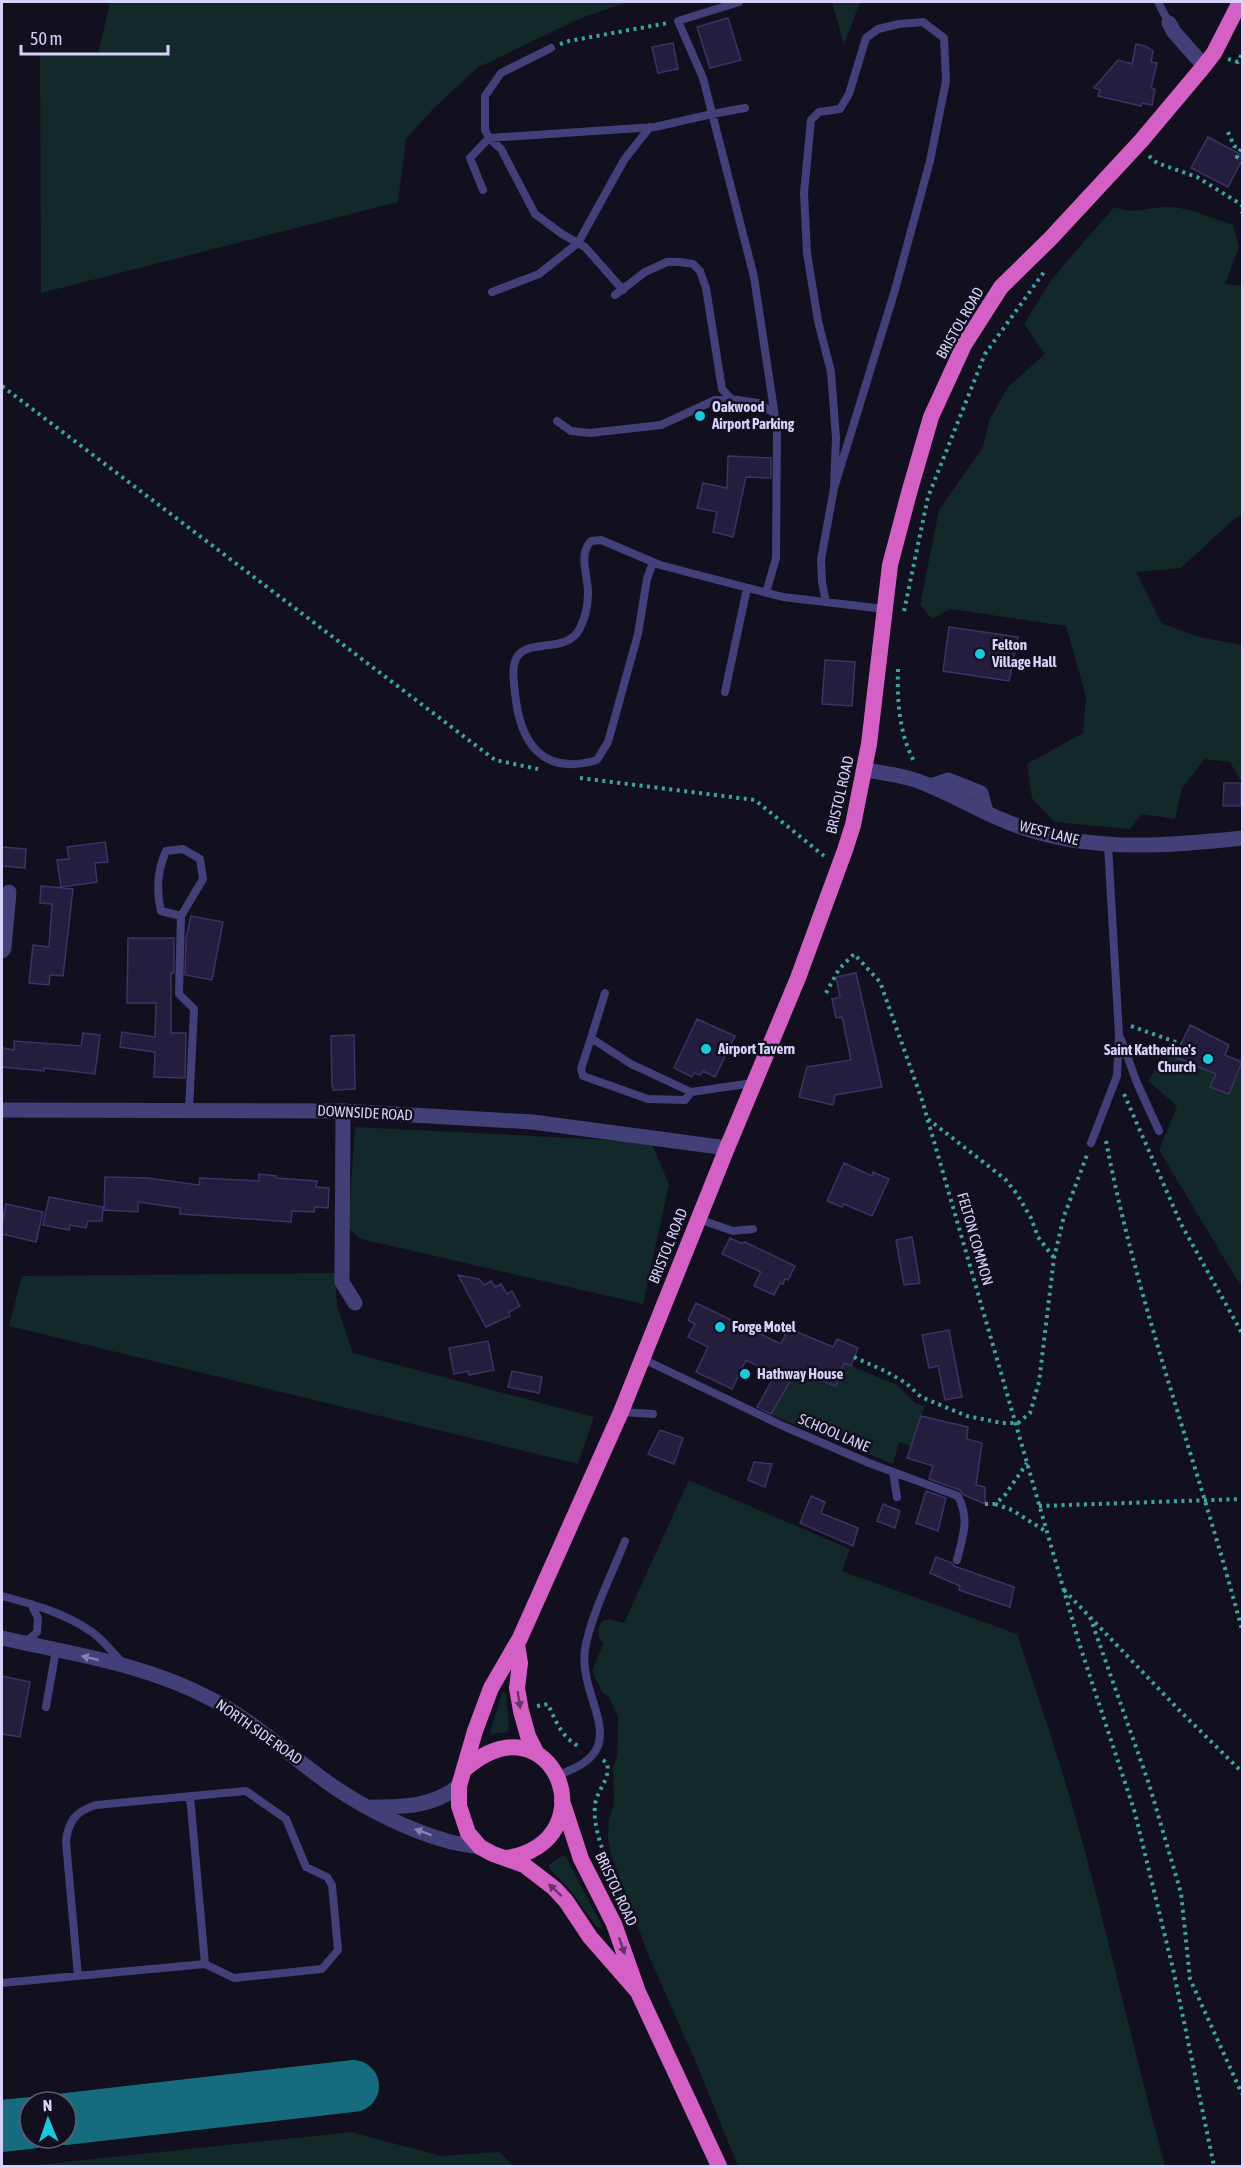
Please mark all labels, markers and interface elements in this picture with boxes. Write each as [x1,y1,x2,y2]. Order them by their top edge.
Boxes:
scale bar [21,18,168,56]
text: 50 m [30,28,62,49]
street label: BRISTOL ROAD [932,284,987,361]
place label: Oakwood Airport Parking [711,398,795,432]
marker: Oakwood Airport Parking [693,409,707,423]
place label: Felton Village Hall [991,636,1057,670]
marker: Felton Village Hall [973,647,987,661]
street label: BRISTOL ROAD [822,754,857,836]
street label: WEST LANE [1018,817,1081,848]
place label: Airport Tavern [717,1040,795,1057]
place label: Saint Katherine's Church [1104,1041,1197,1075]
marker: Airport Tavern [699,1042,713,1056]
marker: Saint Katherine's Church [1201,1052,1215,1066]
street label: DOWNSIDE ROAD [317,1102,413,1123]
street label: FELTON COMMON [954,1190,997,1287]
street label: BRISTOL ROAD [645,1206,690,1286]
place label: Forge Motel [732,1318,797,1335]
marker: Forge Motel [713,1320,727,1334]
place label: Hathway House [757,1365,844,1382]
marker: Hathway House [738,1367,752,1381]
street label: SCHOOL LANE [796,1410,873,1455]
one-way arrow [81,1652,100,1662]
one-way arrow [515,1690,524,1709]
street label: NORTH SIDE ROAD [213,1696,306,1768]
one-way arrow [414,1827,432,1837]
street label: BRISTOL ROAD [592,1849,641,1928]
one-way arrow [548,1883,563,1897]
one-way arrow [617,1937,627,1955]
north arrow [18,2090,78,2150]
text: N [42,2096,53,2114]

